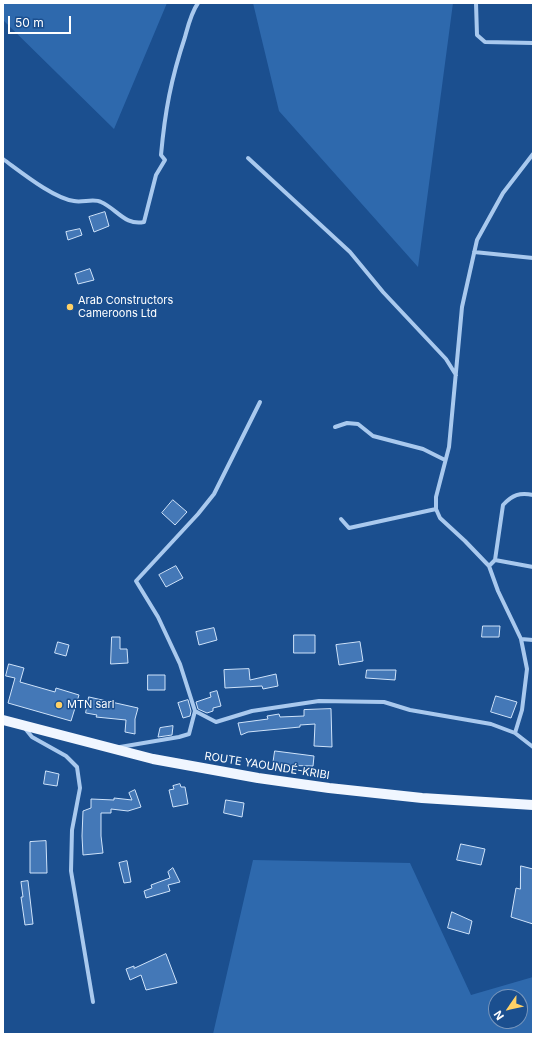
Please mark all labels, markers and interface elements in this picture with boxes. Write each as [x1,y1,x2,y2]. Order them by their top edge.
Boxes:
scale bar [10,8,73,34]
text: 50 m [15,15,44,30]
place label: Arab Constructors Cameroons Ltd [78,294,173,320]
marker: Arab Constructors Cameroons Ltd [65,302,75,312]
place label: MTN sarl [67,698,114,712]
marker: MTN sarl [54,700,64,710]
street label: ROUTE YAOUNDÉ-KRIBI [204,750,330,782]
north arrow [488,989,528,1029]
text: N [491,1008,507,1023]

